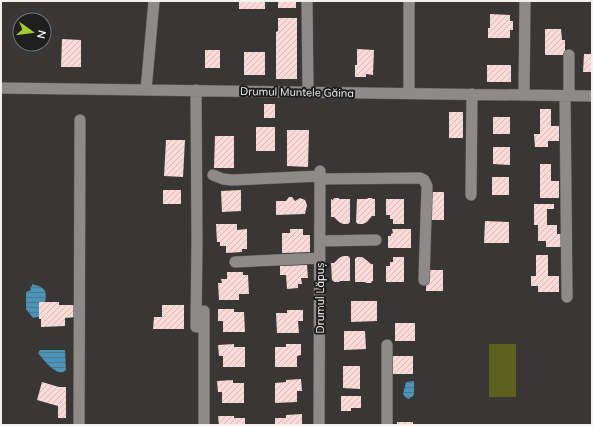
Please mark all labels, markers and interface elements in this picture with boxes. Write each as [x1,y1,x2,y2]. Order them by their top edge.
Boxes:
north arrow [12,12,52,52]
text: N [34,29,50,40]
street label: Drumul Muntele Găina [240,84,354,100]
street label: Drumul Lăpuș [313,262,328,334]

